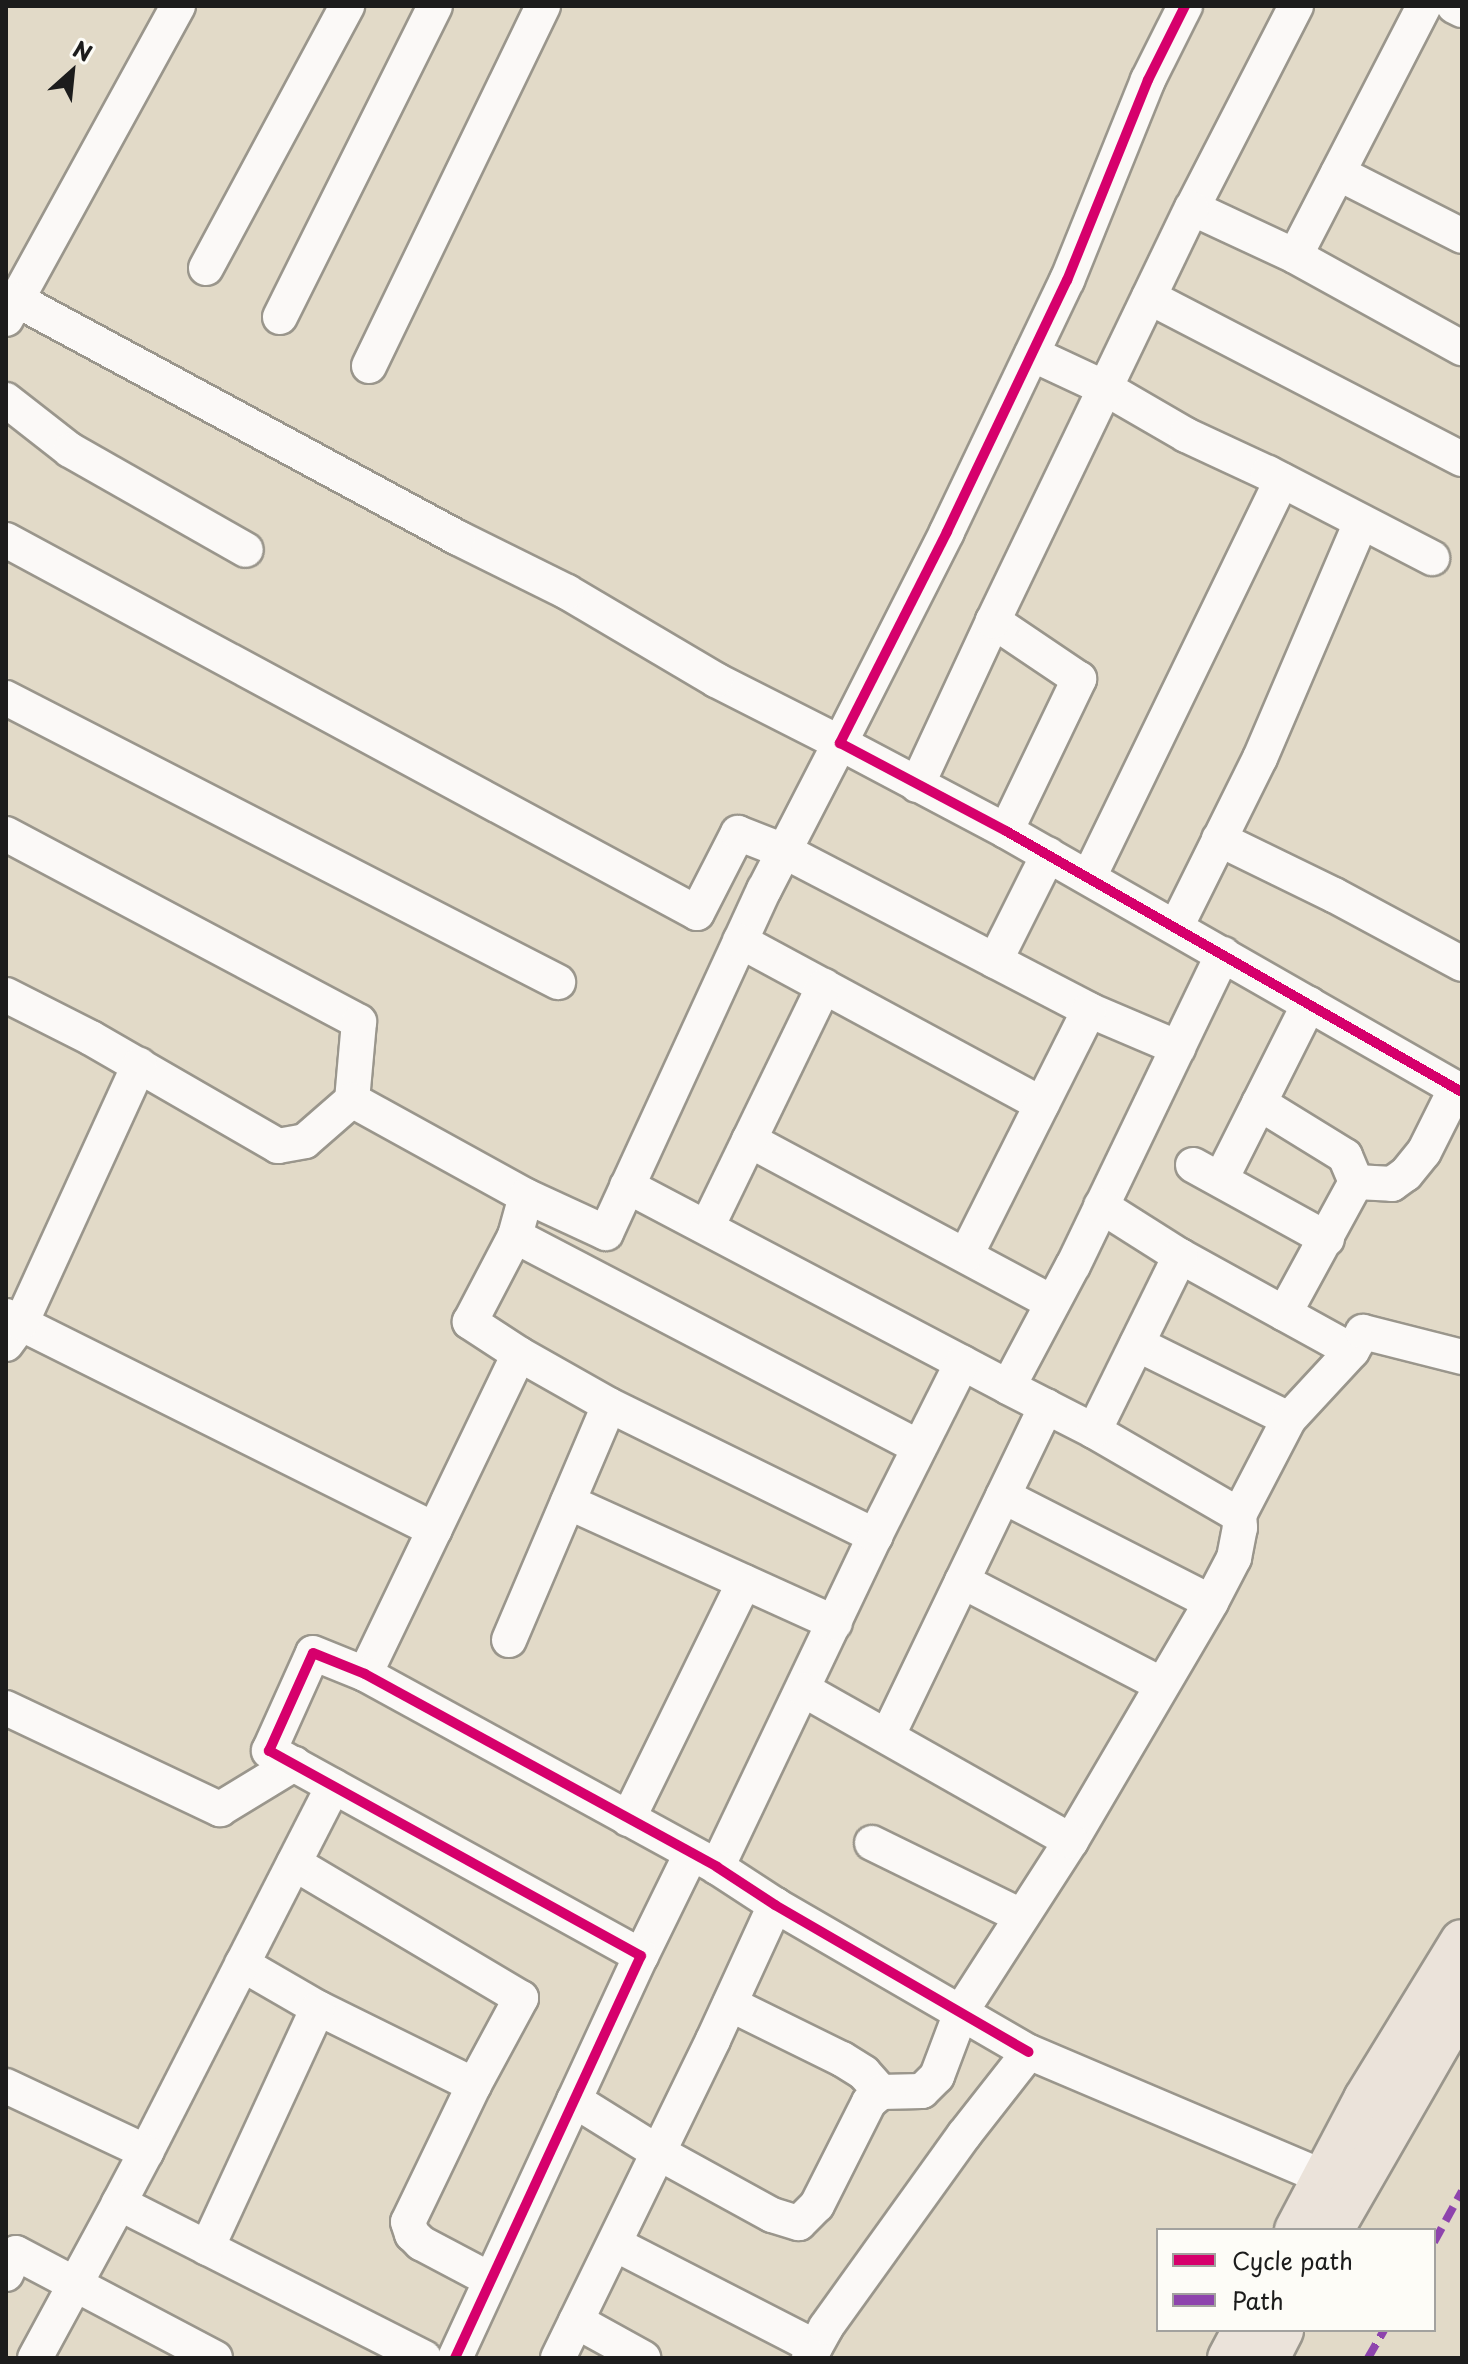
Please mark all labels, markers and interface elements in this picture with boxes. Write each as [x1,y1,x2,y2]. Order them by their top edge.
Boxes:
north arrow [32,32,112,112]
text: N [68,32,98,69]
legend [1156,2228,1436,2332]
text: Cycle path [1232,2242,1353,2278]
text: Path [1232,2282,1284,2318]

